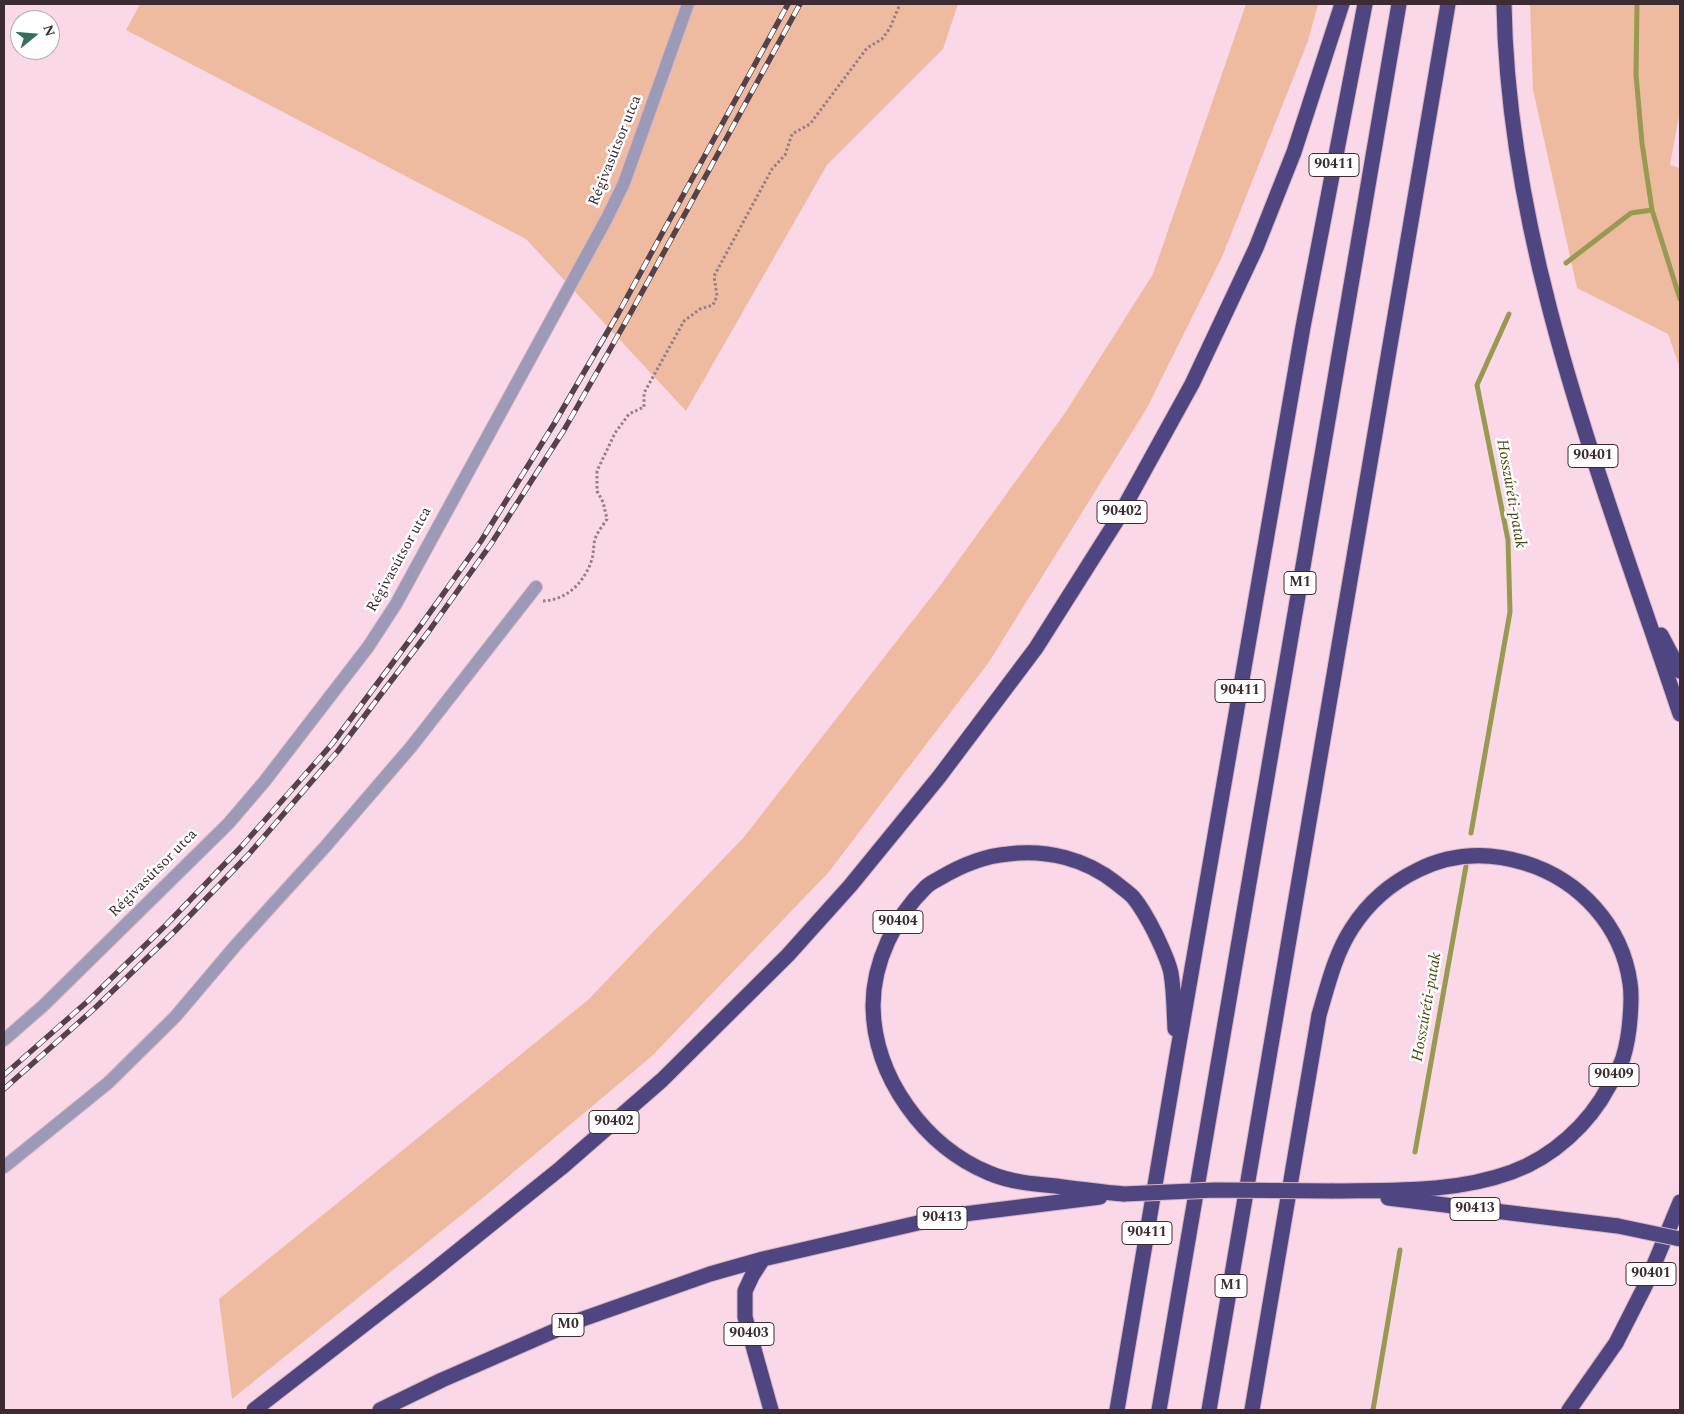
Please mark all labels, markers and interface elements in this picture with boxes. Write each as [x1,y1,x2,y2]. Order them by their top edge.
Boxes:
north arrow [10,10,60,60]
text: N [37,22,61,39]
street label: Régivasútsor utca [586,93,646,209]
road number: 90411 [1309,154,1359,176]
water label: Hosszúréti-patak [1491,438,1529,550]
road number: 90401 [1568,444,1618,468]
road number: 90402 [1097,501,1147,524]
street label: Régivasútsor utca [364,504,436,616]
road number: M1 [1284,572,1316,594]
road number: 90411 [1215,679,1265,702]
street label: Régivasútsor utca [106,826,202,922]
road number: 90404 [873,910,923,934]
water label: Hosszúréti-patak [1409,951,1447,1063]
road number: 90409 [1589,1064,1639,1086]
road number: 90402 [589,1110,639,1134]
road number: 90413 [1450,1198,1500,1220]
road number: 90413 [917,1206,967,1230]
road number: 90411 [1122,1222,1172,1244]
road number: 90401 [1626,1262,1676,1286]
road number: M1 [1215,1274,1247,1298]
road number: M0 [552,1314,584,1336]
road number: 90403 [724,1322,774,1346]

